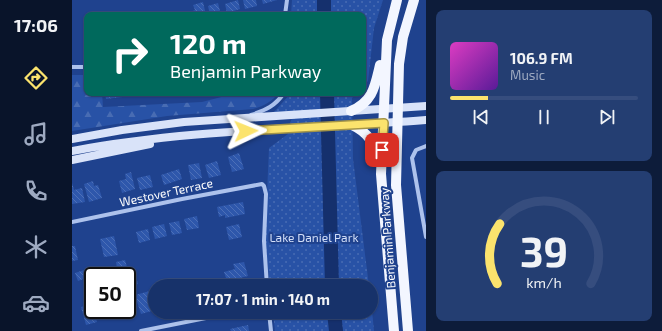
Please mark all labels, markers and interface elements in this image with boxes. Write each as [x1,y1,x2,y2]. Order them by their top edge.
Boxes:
text: 17:06 [14,14,58,36]
text: 120 m [170,26,247,60]
icon: right [104,28,156,80]
text: 106.9 FM [510,49,573,67]
text: Benjamin Parkway [170,60,321,82]
icon: directions [22,64,50,92]
text: Music [510,67,545,83]
icon: previous [470,106,492,128]
icon: pause [533,106,555,128]
icon: next [596,106,618,128]
position arrow [225,110,267,152]
icon: music [22,120,50,148]
pin [365,133,399,167]
icon: arrive [371,139,393,161]
street label: Westover Terrace [118,175,214,209]
icon: phone [22,177,50,205]
street label: Benjamin Parkway [376,186,399,289]
text: 39 [520,225,568,275]
park label: Lake Daniel Park [269,230,359,244]
icon: climate [22,233,50,261]
speed limit sign: 50 [84,267,136,319]
text: km/h [526,273,562,290]
icon: car [22,289,50,317]
text: 17:07 · 1 min · 140 m [196,290,330,308]

